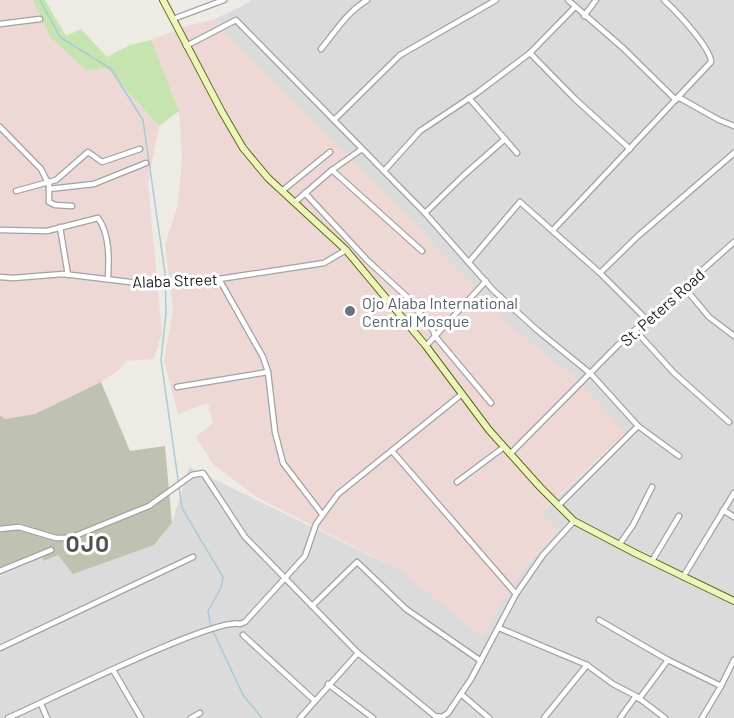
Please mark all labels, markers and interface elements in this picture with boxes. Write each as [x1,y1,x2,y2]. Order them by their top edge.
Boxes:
street label: St. Peters Road [616,264,708,350]
street label: Alaba Street [132,269,218,291]
place label: Ojo Alaba International Central Mosque [362,293,518,330]
marker: Ojo Alaba International Central Mosque [343,304,357,318]
district label: OJO [66,530,110,556]

